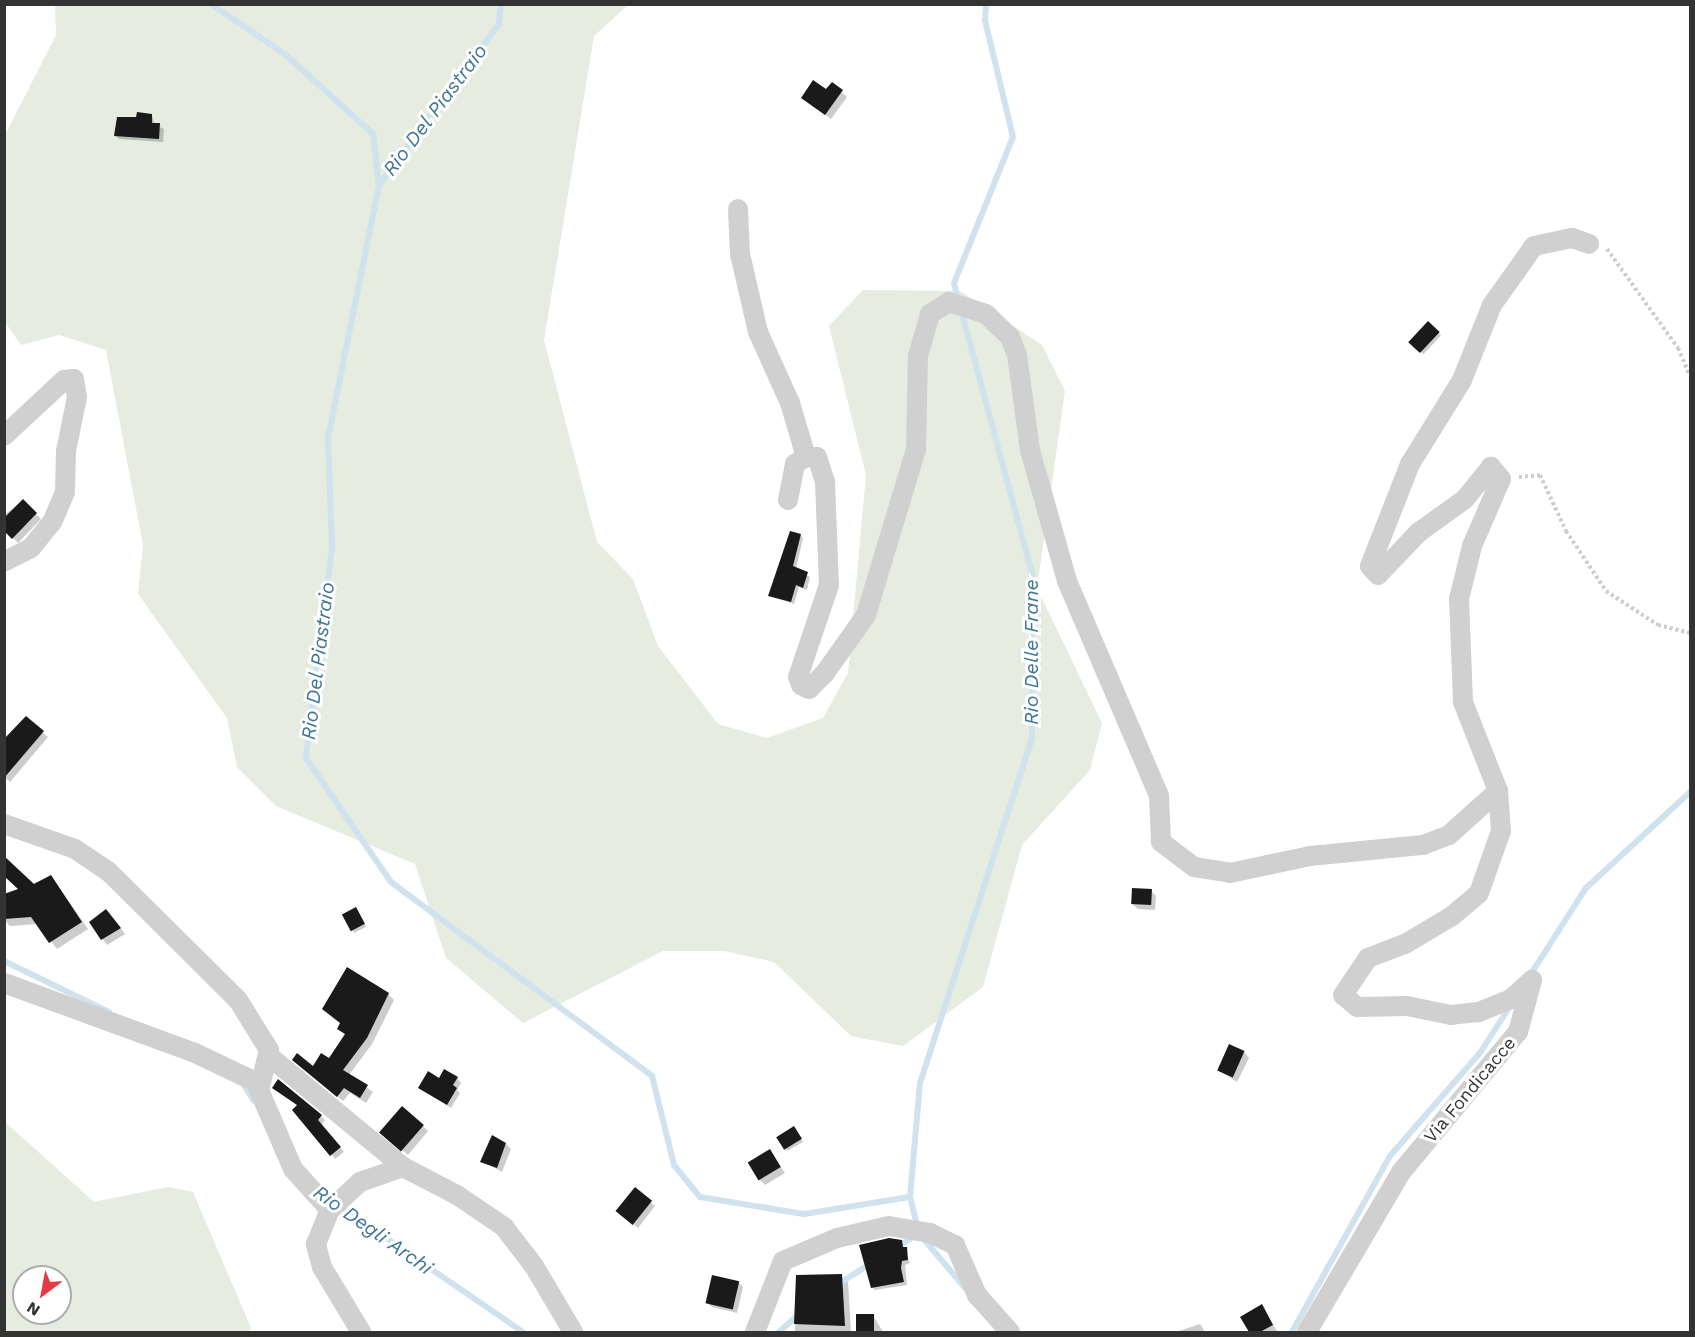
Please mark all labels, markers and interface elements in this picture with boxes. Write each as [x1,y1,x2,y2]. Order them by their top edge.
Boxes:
water label: Rio Del Piastraio [377,39,493,181]
water label: Rio Delle Frane [1019,579,1043,725]
water label: Rio Del Piastraio [296,580,340,742]
street label: Via Fondicacce [1419,1033,1521,1147]
water label: Rio Degli Archi [309,1180,437,1280]
north arrow [12,1265,72,1325]
text: N [23,1298,43,1320]

